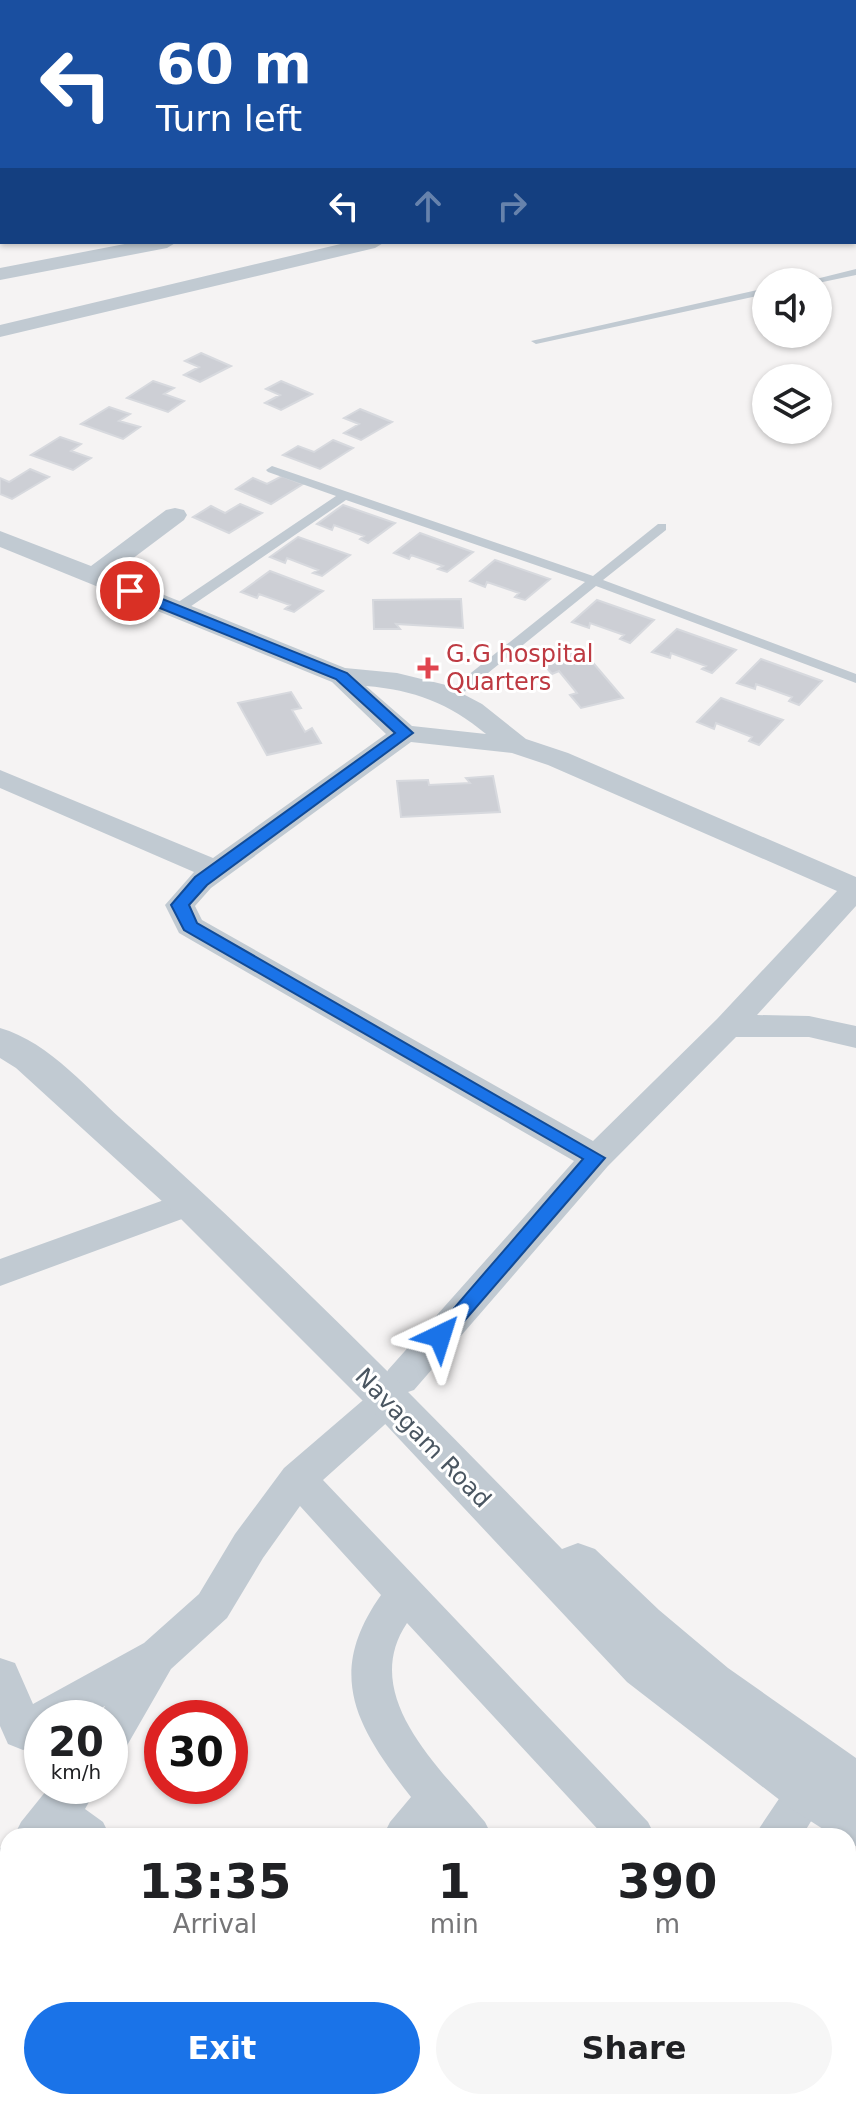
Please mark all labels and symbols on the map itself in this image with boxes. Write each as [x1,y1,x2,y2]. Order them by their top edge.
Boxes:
pin [96,557,164,625]
place label: G.G hospital Quarters [446,640,594,696]
marker: G.G hospital Quarters [417,657,439,679]
position arrow [398,1294,482,1378]
street label: Navagam Road [349,1363,497,1513]
speed limit sign: 30 [144,1700,248,1804]

